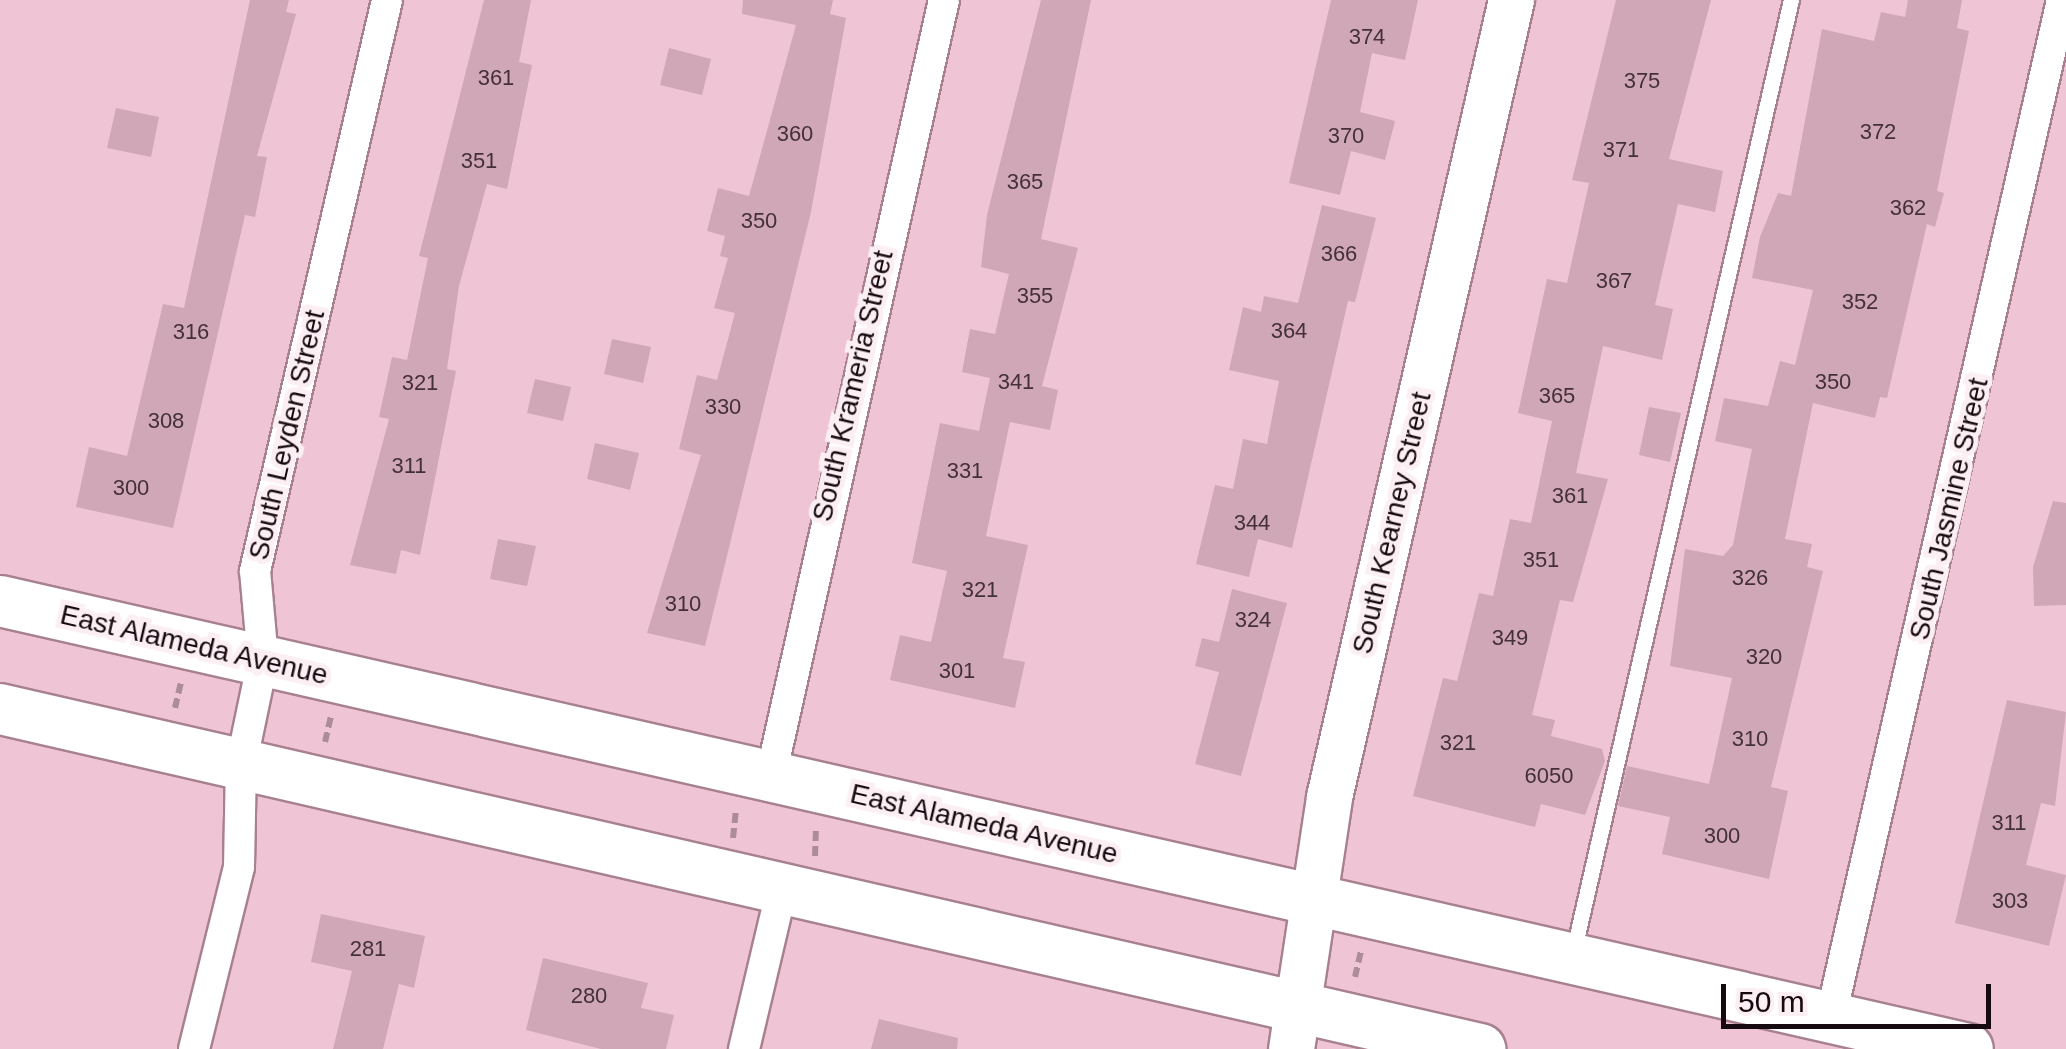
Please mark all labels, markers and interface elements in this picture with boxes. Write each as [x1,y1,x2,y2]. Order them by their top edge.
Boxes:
house number: 374 [1349,24,1385,50]
house number: 361 [478,65,514,91]
house number: 375 [1624,68,1660,94]
house number: 372 [1860,119,1896,145]
house number: 360 [777,121,813,147]
house number: 370 [1328,123,1364,149]
house number: 371 [1603,137,1639,163]
house number: 351 [461,148,497,174]
house number: 365 [1007,169,1043,195]
house number: 362 [1890,195,1926,221]
house number: 350 [741,208,777,234]
house number: 366 [1321,241,1357,267]
street label: South Krameria Street [805,247,901,525]
house number: 367 [1596,268,1632,294]
house number: 355 [1017,283,1053,309]
house number: 352 [1842,289,1878,315]
street label: South Leyden Street [242,307,332,563]
house number: 364 [1271,318,1307,344]
house number: 316 [173,319,209,345]
house number: 341 [998,369,1034,395]
house number: 350 [1815,369,1851,395]
house number: 321 [402,370,438,396]
street label: South Jasmine Street [1903,375,1995,643]
house number: 365 [1539,383,1575,409]
street label: South Kearney Street [1346,389,1438,657]
house number: 330 [705,394,741,420]
house number: 308 [148,408,184,434]
house number: 311 [391,453,427,479]
house number: 331 [947,458,983,484]
house number: 300 [113,475,149,501]
house number: 361 [1552,483,1588,509]
house number: 344 [1234,510,1270,536]
house number: 351 [1523,547,1559,573]
house number: 326 [1732,565,1768,591]
house number: 321 [962,577,998,603]
house number: 310 [665,591,701,617]
street label: East Alameda Avenue [55,598,333,692]
house number: 324 [1235,607,1271,633]
house number: 349 [1492,625,1528,651]
house number: 320 [1746,644,1782,670]
house number: 301 [939,658,975,684]
house number: 310 [1732,726,1768,752]
house number: 321 [1440,730,1476,756]
house number: 6050 [1525,763,1573,789]
street label: East Alameda Avenue [845,777,1123,871]
house number: 311 [1991,810,2027,836]
house number: 300 [1704,823,1740,849]
house number: 303 [1992,888,2028,914]
house number: 281 [350,936,386,962]
scale bar [1726,964,1996,1026]
house number: 280 [571,983,607,1009]
text: 50 m [1738,985,1805,1018]

